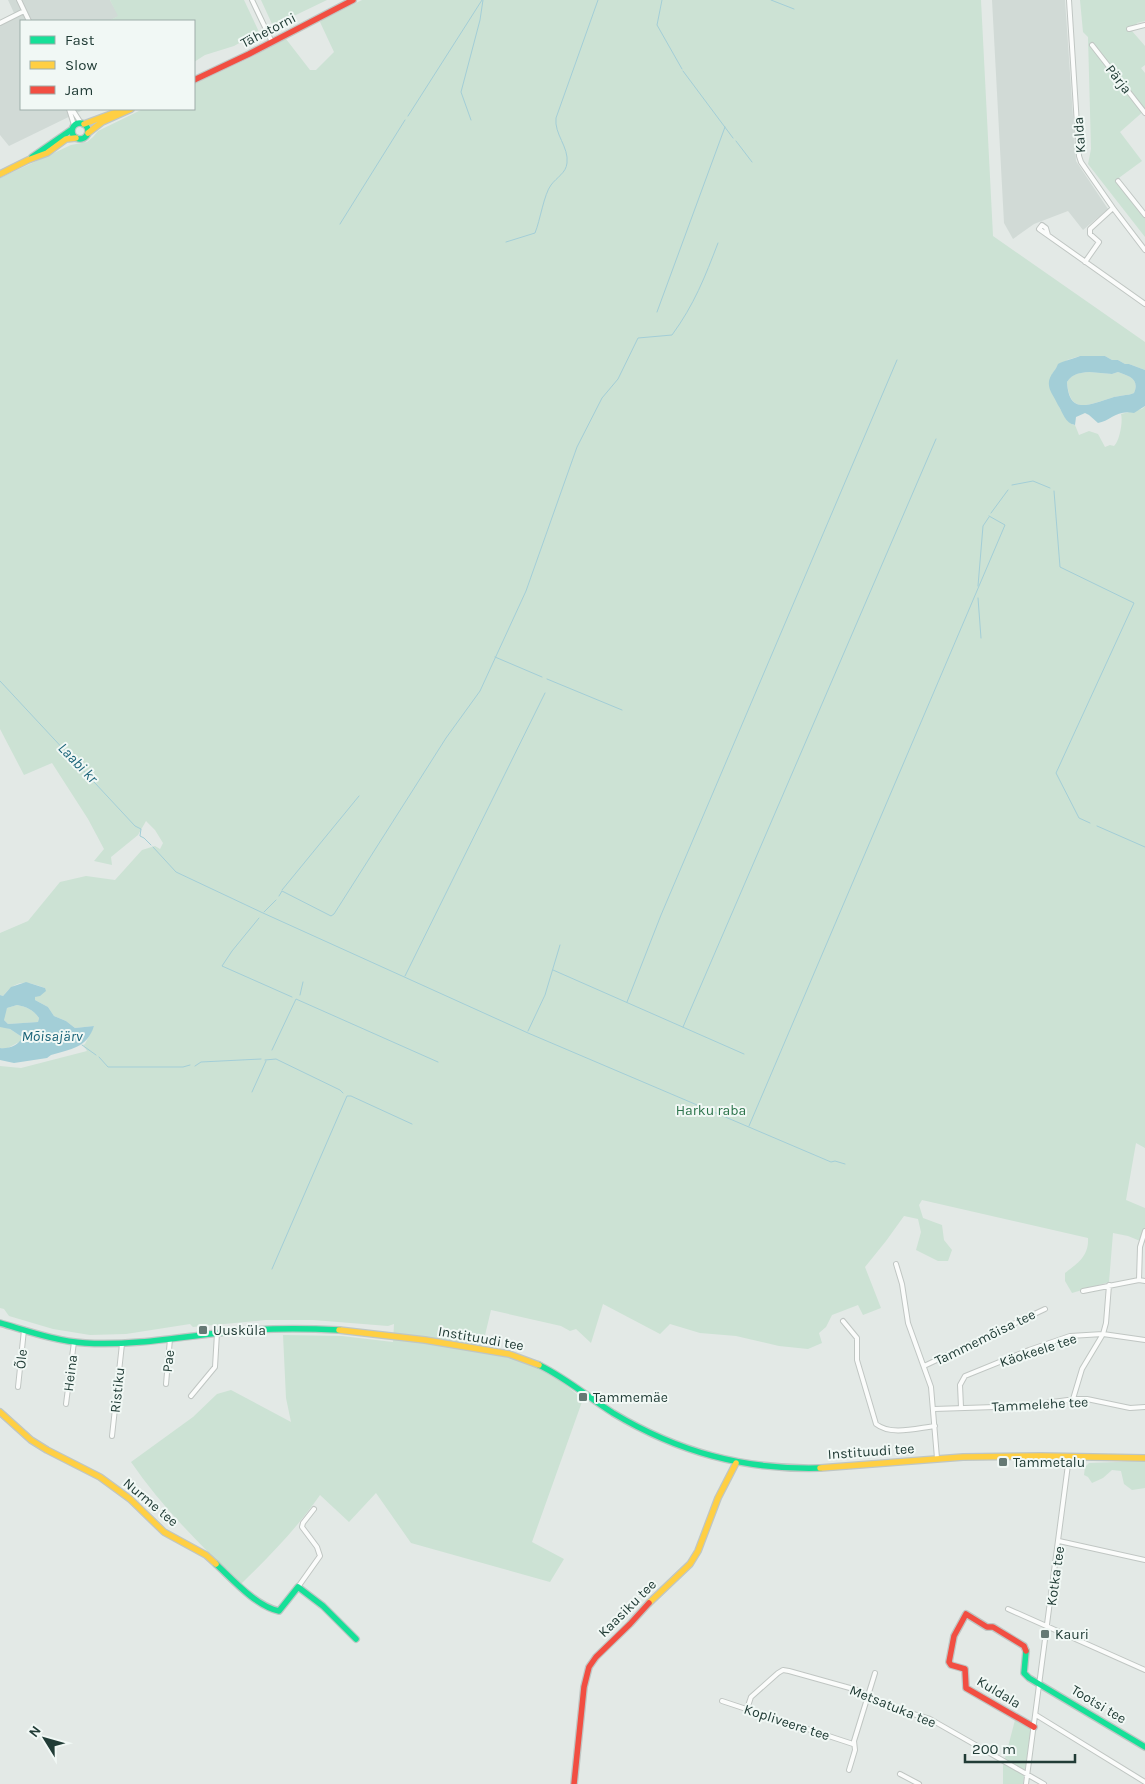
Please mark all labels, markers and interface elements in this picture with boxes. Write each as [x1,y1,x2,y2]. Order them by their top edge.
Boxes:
street label: Tähetorni [238,9,299,52]
legend [20,20,195,110]
text: Fast [65,31,95,49]
text: Slow [65,56,97,74]
street label: Pärja [1102,61,1135,97]
text: Jam [65,81,93,99]
street label: Kalda [1070,116,1089,154]
water label: Laabi kr [54,739,102,788]
water label: Mõisajärv [21,1027,84,1045]
park label: Harku raba [676,1102,746,1119]
street label: Tammemõisa tee [932,1306,1038,1369]
place label: Uusküla [213,1322,266,1339]
street label: Instituudi tee [437,1323,525,1354]
marker: Uusküla [197,1324,209,1336]
street label: Käokeele tee [997,1330,1079,1371]
street label: Õle [12,1348,31,1370]
street label: Pae [159,1349,178,1373]
street label: Heina [60,1354,81,1392]
street label: Ristiku [107,1366,128,1414]
place label: Tammemäe [593,1389,668,1406]
marker: Tammemäe [577,1391,589,1403]
street label: Tammelehe tee [991,1393,1089,1416]
street label: Instituudi tee [827,1440,915,1463]
place label: Tammetalu [1013,1454,1085,1471]
marker: Tammetalu [997,1456,1009,1468]
street label: Nurme tee [120,1475,182,1530]
street label: Kotka tee [1043,1545,1068,1607]
street label: Kaasiku tee [595,1576,660,1641]
place label: Kauri [1055,1626,1089,1643]
marker: Kauri [1039,1628,1051,1640]
street label: Kuldala [974,1673,1024,1712]
street label: Metsatuka tee [847,1681,939,1732]
street label: Tootsi tee [1068,1681,1129,1727]
street label: Kopliveere tee [742,1701,832,1744]
north arrow [20,1714,70,1764]
text: N [25,1722,45,1741]
scale bar [965,1732,1075,1764]
text: 200 m [972,1740,1016,1758]

